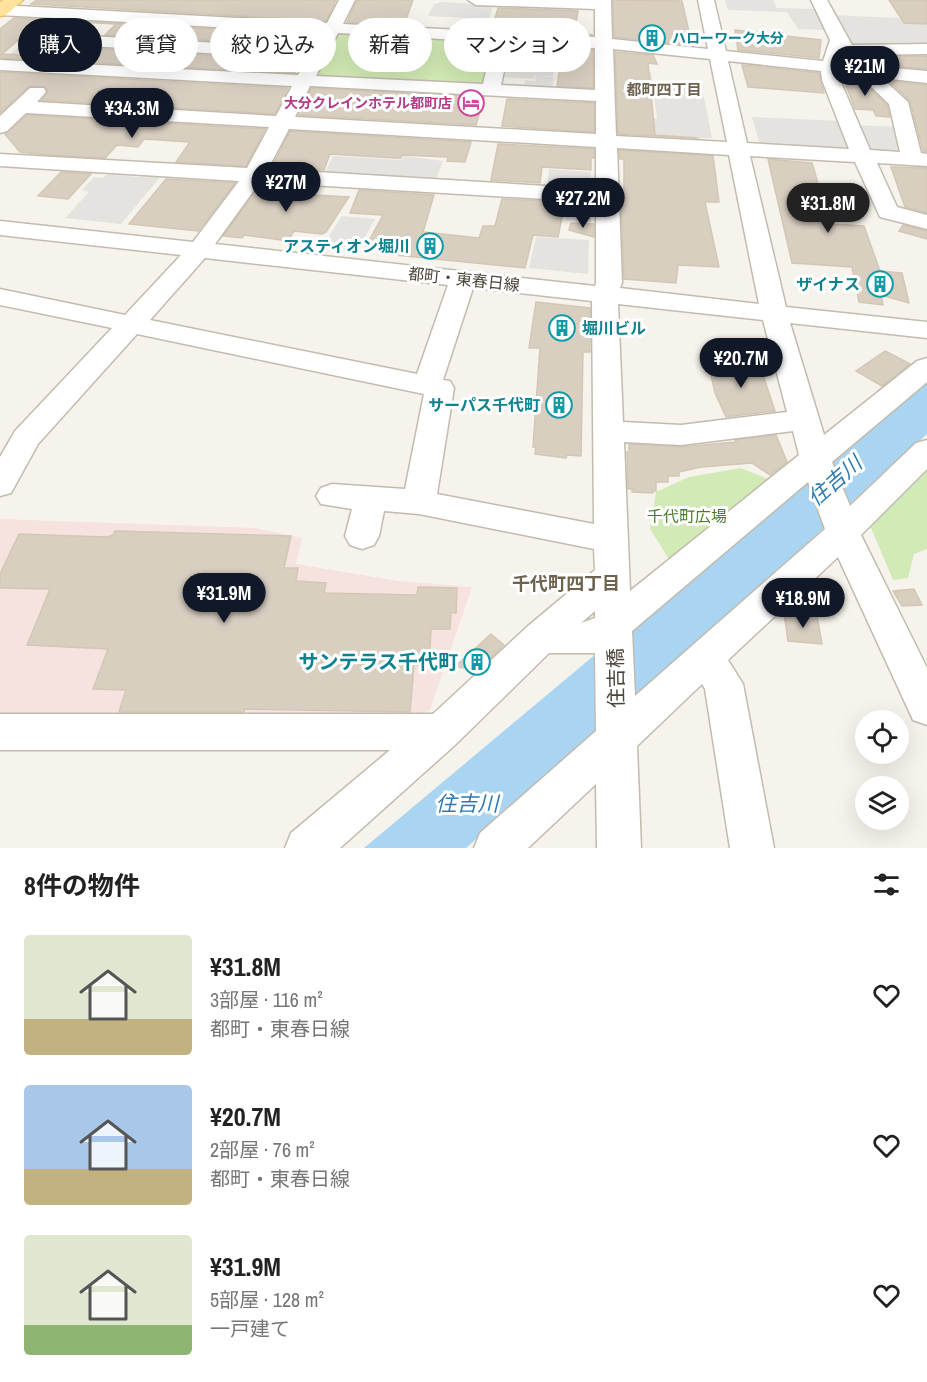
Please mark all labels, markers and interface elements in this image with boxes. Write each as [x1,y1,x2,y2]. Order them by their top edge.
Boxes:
chip: 購入 [18,18,102,72]
chip: 賃貸 [114,18,198,72]
chip: 絞り込み [210,18,336,72]
chip: 新着 [348,18,432,72]
chip: マンション [444,18,591,72]
building icon: ハローワーク大分 [637,23,667,53]
place label: ハローワーク大分 [672,29,784,47]
pin: ¥21M [829,46,901,97]
text: ¥21M [844,52,886,79]
district label: 都町四丁目 [626,79,702,100]
pin: ¥34.3M [83,88,181,139]
hotel icon: 大分クレインホテル都町店 [456,88,486,118]
text: ¥34.3M [105,94,159,121]
place label: 大分クレインホテル都町店 [284,94,452,112]
pin: ¥27M [250,162,322,213]
text: ¥27M [265,168,307,195]
pin: ¥27.2M [534,178,632,229]
pin: ¥31.8M [779,183,877,234]
text: ¥27.2M [556,184,610,211]
text: ¥31.8M [801,189,855,216]
building icon: アスティオン堀川 [415,231,445,261]
place label: アスティオン堀川 [283,235,410,257]
street label: 都町・東春日線 [407,262,521,296]
building icon: ザイナス [865,269,895,299]
place label: ザイナス [796,273,860,295]
building icon: 堀川ビル [547,313,577,343]
place label: 堀川ビル [582,317,646,339]
pin: ¥20.7M [692,338,790,389]
text: ¥20.7M [714,344,768,371]
building icon: サーパス千代町 [544,390,574,420]
place label: サーパス千代町 [428,394,540,416]
water label: 住吉川 [801,448,869,512]
park label: 千代町広場 [647,505,727,527]
district label: 千代町四丁目 [512,571,620,596]
pin: ¥31.9M [175,573,273,624]
pin: ¥18.9M [754,578,852,629]
text: ¥31.9M [197,579,251,606]
text: ¥18.9M [776,584,830,611]
building icon: サンテラス千代町 [462,647,492,677]
place label: サンテラス千代町 [298,648,458,675]
street label: 住吉橋 [601,648,630,708]
map controls [855,710,909,830]
button: locate [855,710,909,764]
button: layers [855,776,909,830]
water label: 住吉川 [436,789,500,818]
text: 8件の物件 [24,868,140,903]
icon: filters [870,868,903,901]
text: ¥31.8M [210,949,281,984]
icon: home [72,959,144,1031]
icon: heart [870,979,903,1012]
text: 3部屋 · 116 m² [210,986,323,1013]
text: 都町・東春日線 [210,1015,350,1042]
text: ¥20.7M [210,1099,281,1134]
icon: home [72,1109,144,1181]
icon: heart [870,1129,903,1162]
text: 2部屋 · 76 m² [210,1136,315,1163]
text: 都町・東春日線 [210,1165,350,1192]
text: ¥31.9M [210,1249,281,1284]
icon: home [72,1259,144,1331]
icon: heart [870,1279,903,1312]
text: 5部屋 · 128 m² [210,1286,324,1313]
text: 一戸建て [210,1315,290,1342]

